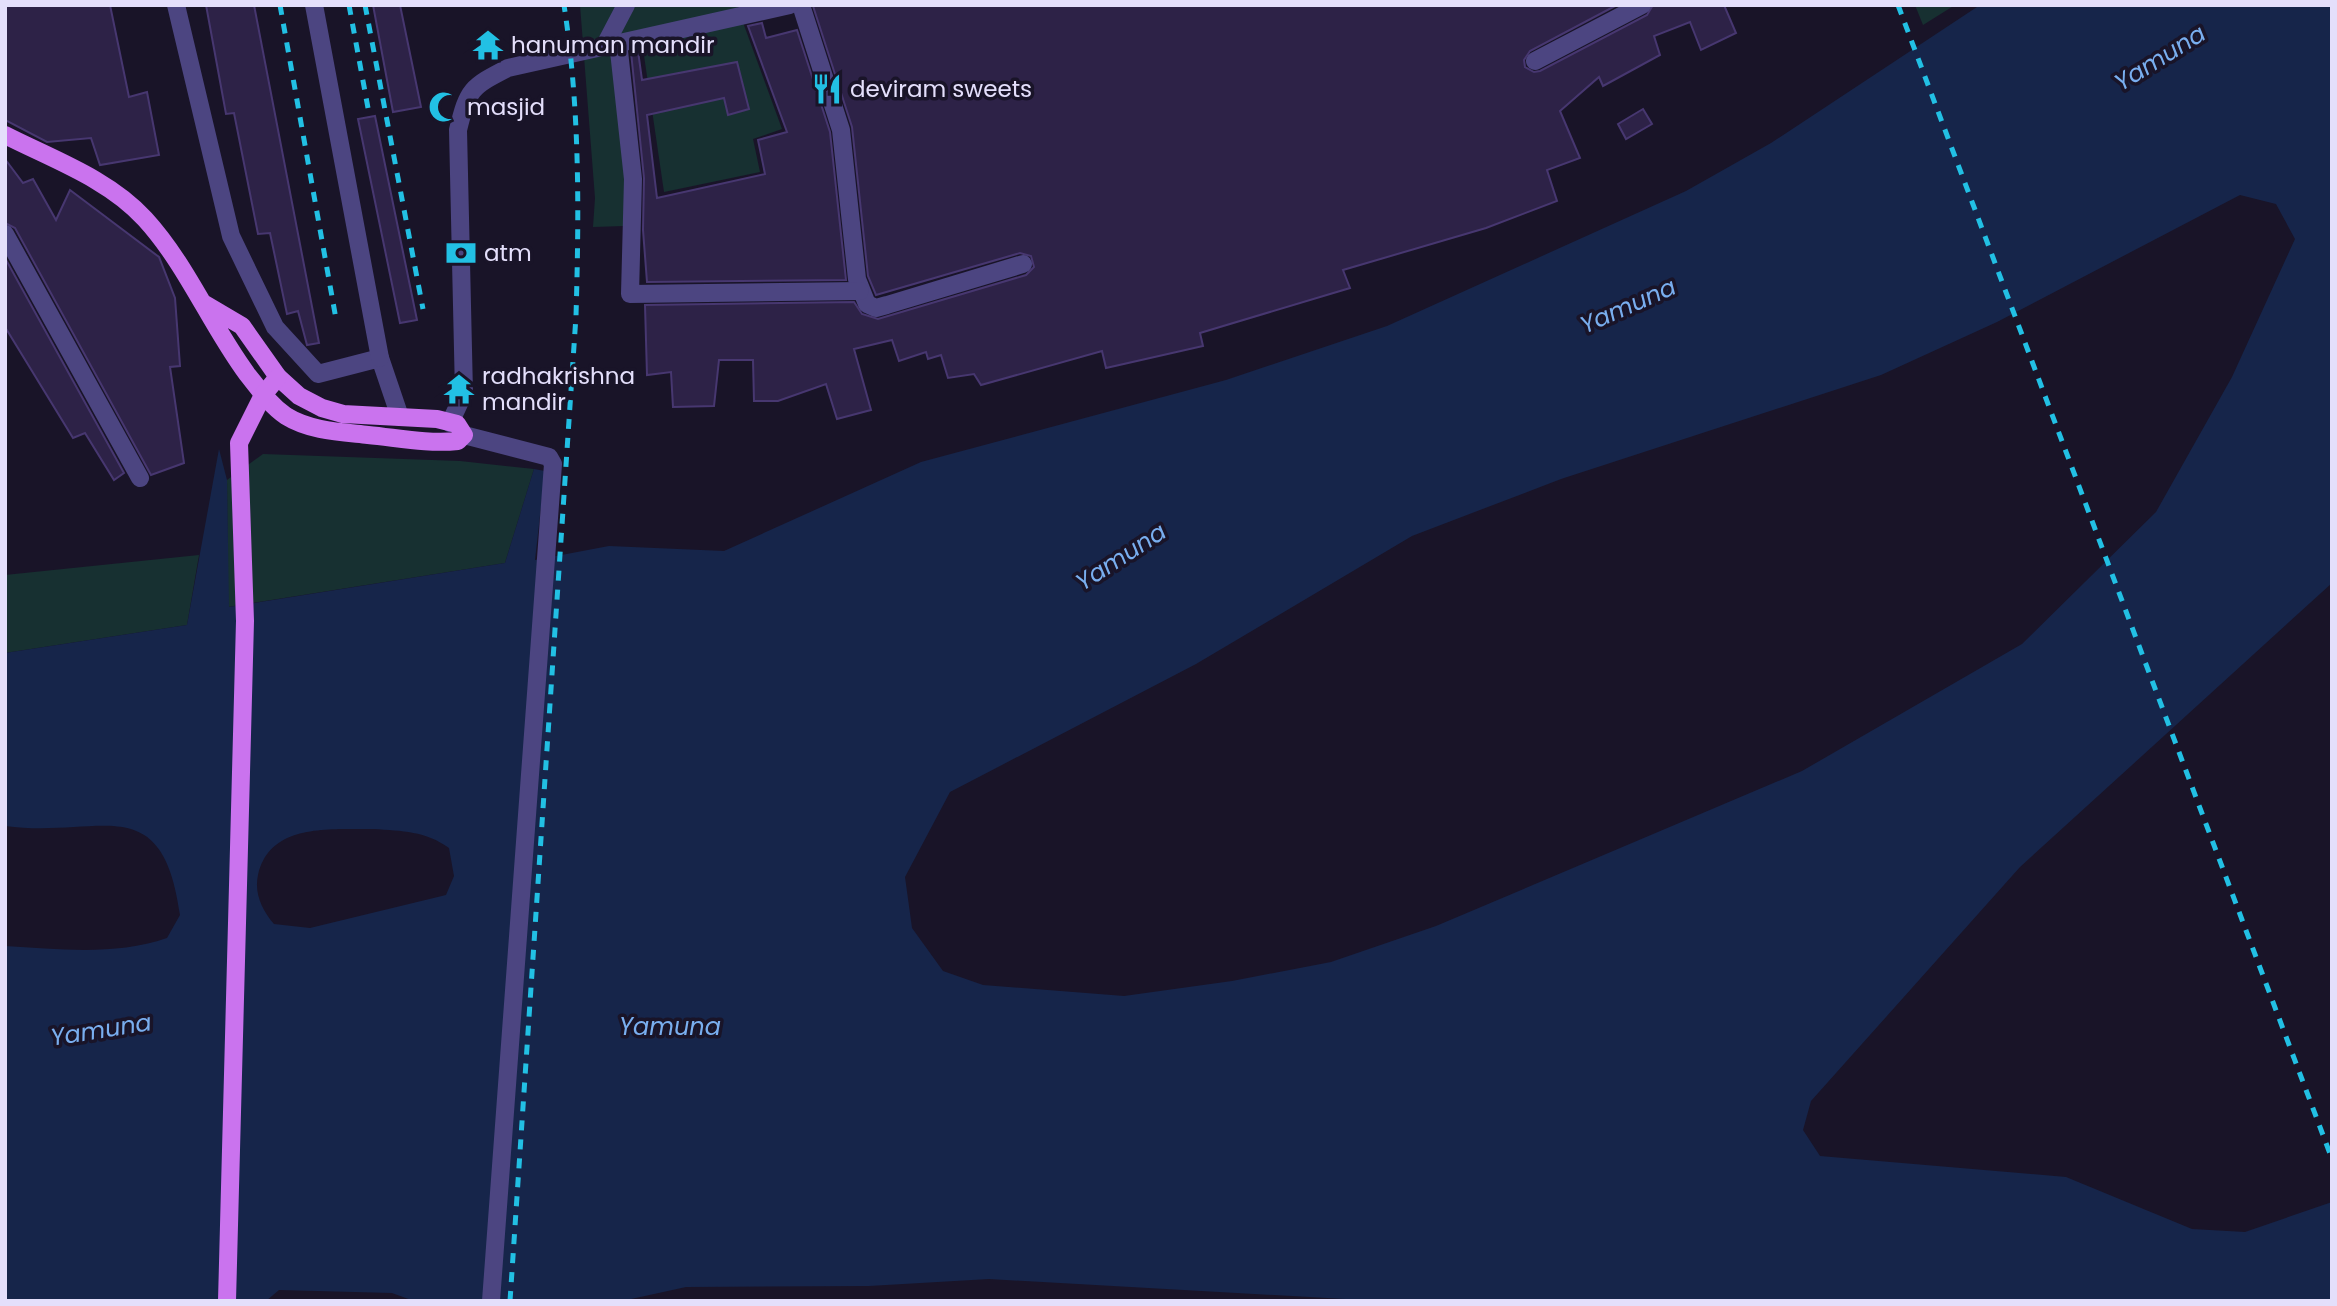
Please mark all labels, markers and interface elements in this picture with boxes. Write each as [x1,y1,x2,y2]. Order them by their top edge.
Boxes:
water label: Yamuna [2108,17,2212,99]
temple icon: hanuman mandir [471,28,505,62]
place label: hanuman mandir [511,29,715,61]
restaurant icon: deviram sweets [810,72,844,106]
place label: deviram sweets [850,73,1032,105]
mosque icon: masjid [427,90,461,124]
place label: masjid [467,91,545,123]
bank icon: atm [444,236,478,270]
place label: atm [484,237,532,269]
water label: Yamuna [1575,270,1681,341]
place label: radhakrishna mandir [482,360,635,418]
temple icon: radhakrishna mandir [442,372,476,406]
water label: Yamuna [1069,515,1172,598]
water label: Yamuna [48,1005,154,1054]
water label: Yamuna [619,1010,721,1043]

